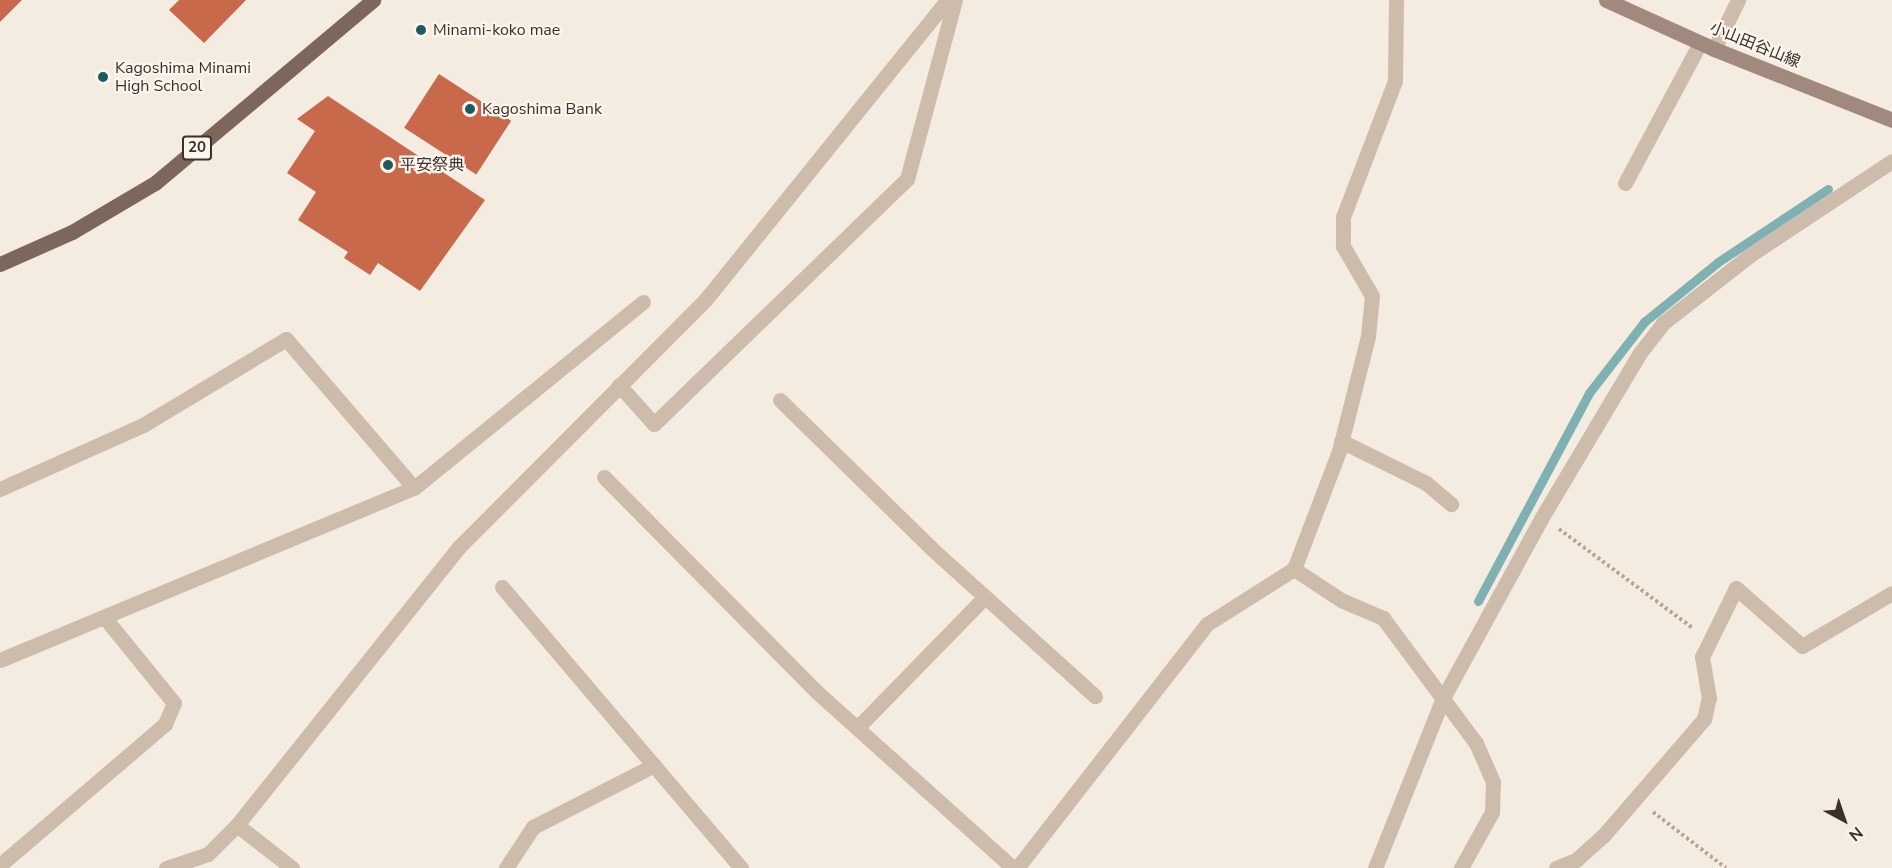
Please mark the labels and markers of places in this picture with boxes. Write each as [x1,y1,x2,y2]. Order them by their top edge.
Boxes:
place label: Minami-koko mae [433,20,560,40]
marker: Minami-koko mae [414,23,428,37]
place label: Kagoshima Minami High School [115,58,251,96]
marker: Kagoshima Minami High School [96,70,110,84]
place label: Kagoshima Bank [482,99,602,119]
marker: Kagoshima Bank [463,102,477,116]
place label: 平安祭典 [400,155,464,175]
marker: 平安祭典 [381,158,395,172]

